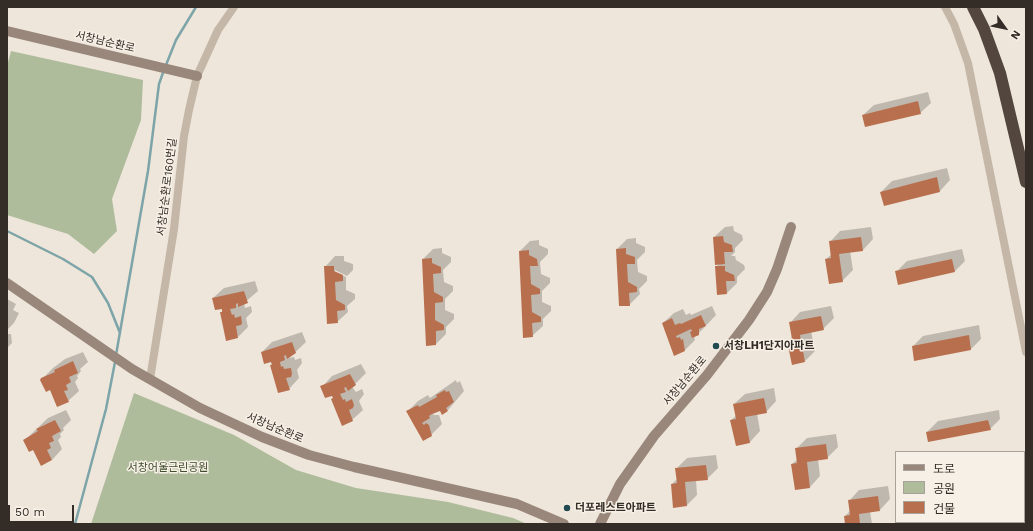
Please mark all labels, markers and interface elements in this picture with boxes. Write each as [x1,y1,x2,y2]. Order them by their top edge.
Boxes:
north arrow [985,8,1025,48]
text: N [1008,28,1023,42]
street label: 서창남순환로 [74,29,136,55]
street label: 서창남순환로160번길 [154,137,180,237]
place label: 서창LH1단지아파트 [724,339,814,353]
marker: 서창LH1단지아파트 [711,341,721,351]
street label: 서창남순환로 [660,354,710,408]
street label: 서창남순환로 [244,410,306,446]
legend [895,451,1025,523]
park label: 서창어울근린공원 [128,461,208,475]
text: 도로 [933,462,955,476]
text: 공원 [933,482,955,496]
scale bar [10,497,76,523]
place label: 더포레스트아파트 [575,501,656,515]
text: 건물 [933,502,955,516]
marker: 더포레스트아파트 [562,503,572,513]
text: 50 m [15,505,45,519]

